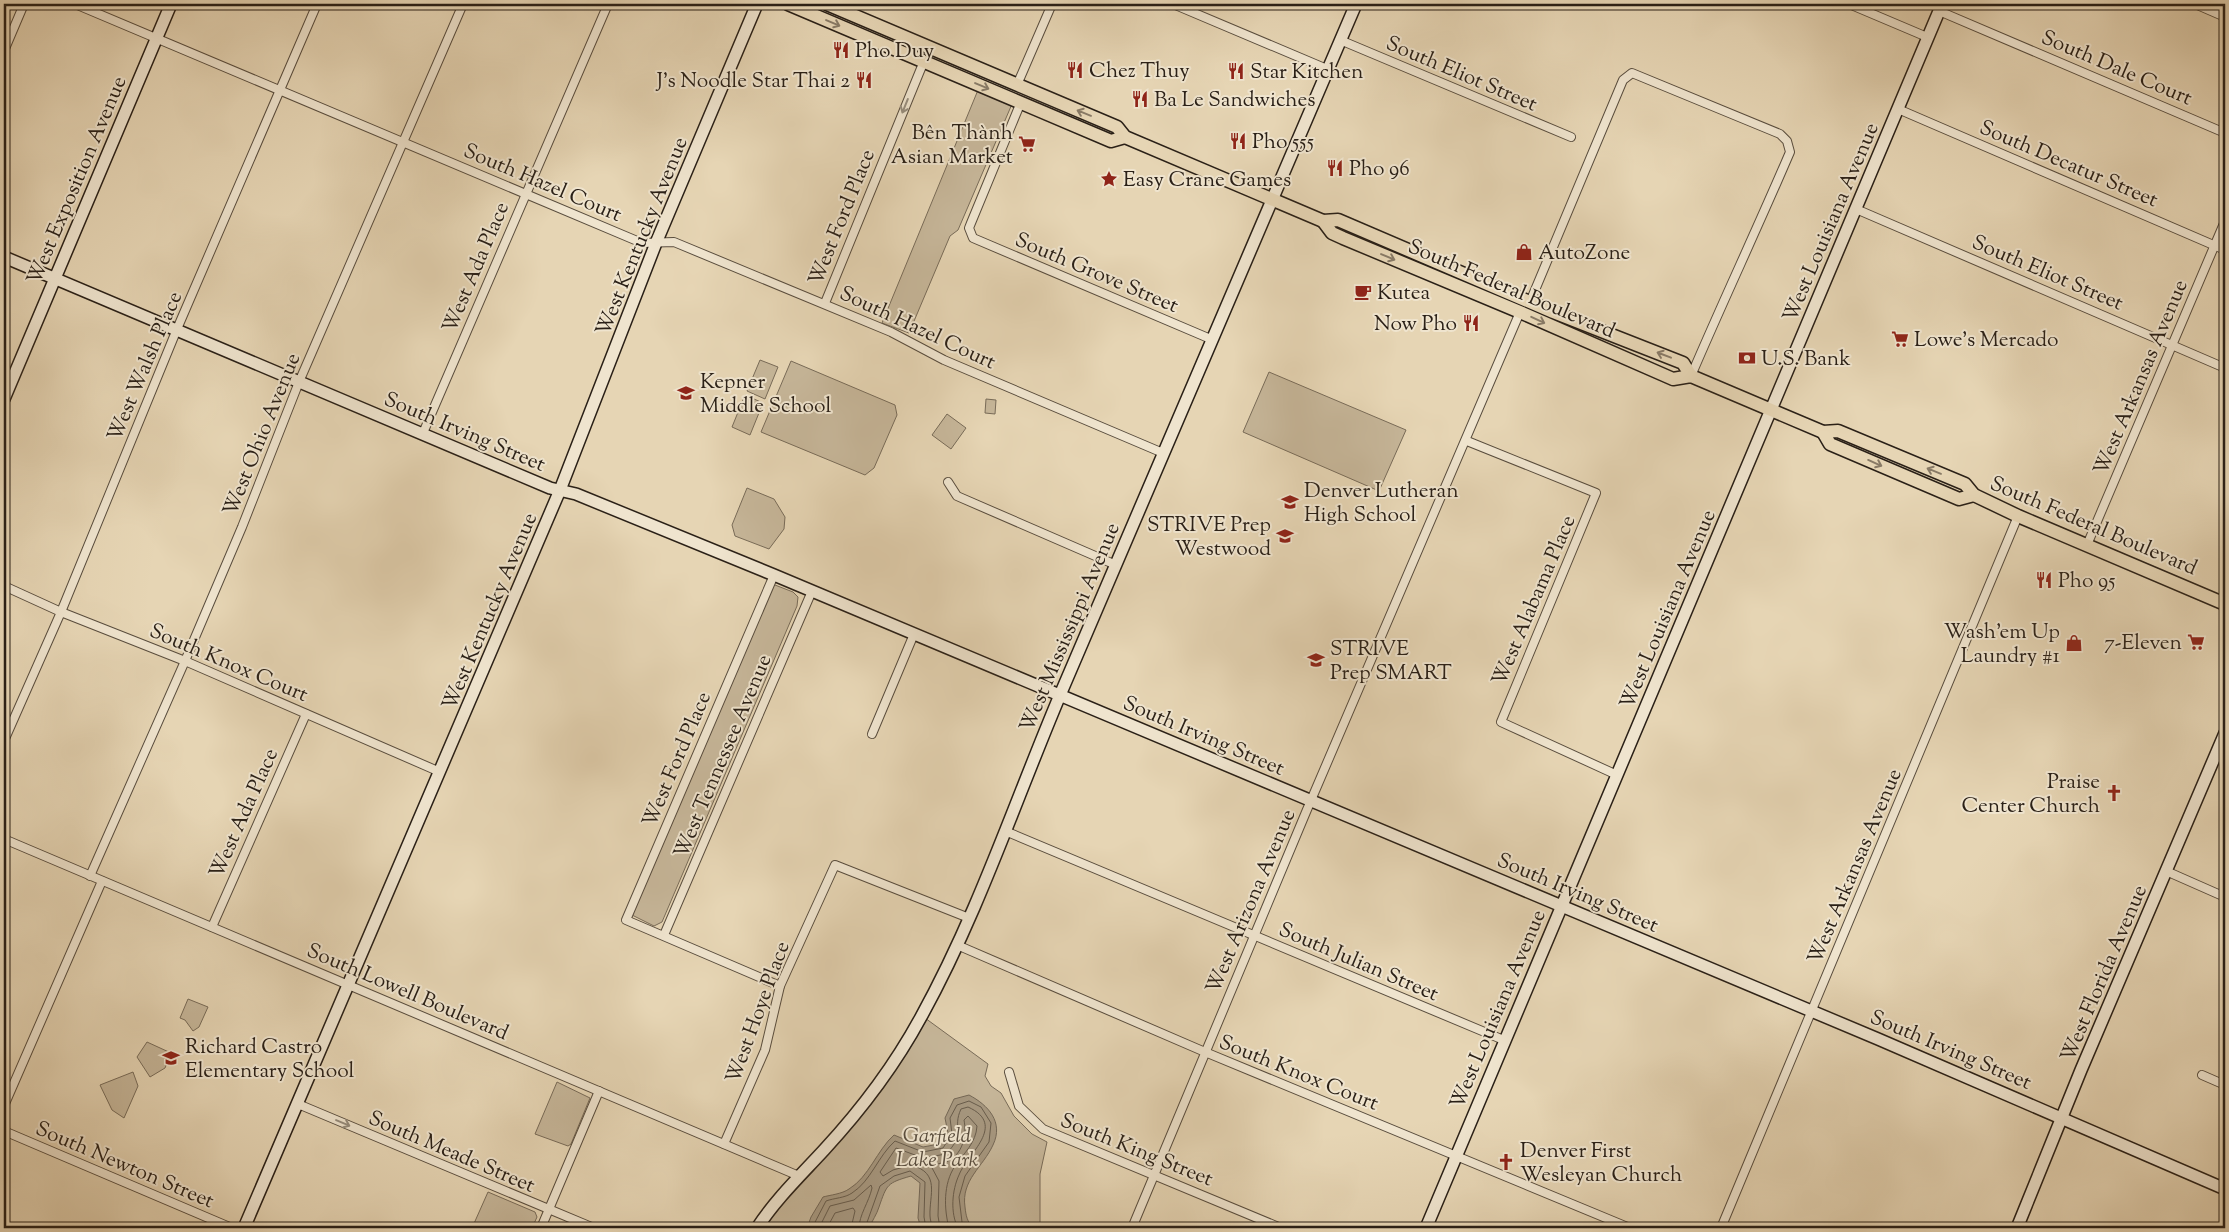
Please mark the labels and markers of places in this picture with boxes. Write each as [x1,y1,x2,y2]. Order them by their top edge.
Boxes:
place label: Pho Duy [855,37,935,67]
restaurant icon: Pho Duy [831,40,851,60]
place label: Chez Thuy [1089,57,1190,87]
place label: Star Kitchen [1250,58,1363,88]
restaurant icon: Chez Thuy [1065,60,1085,80]
restaurant icon: Star Kitchen [1226,61,1246,81]
place label: J's Noodle Star Thai 2 [656,67,850,97]
restaurant icon: J's Noodle Star Thai 2 [854,70,874,90]
place label: Ba Le Sandwiches [1154,86,1315,116]
restaurant icon: Ba Le Sandwiches [1130,89,1150,109]
place label: Bên Thành Asian Market [891,119,1013,173]
place label: Pho 555 [1252,128,1314,158]
restaurant icon: Pho 555 [1228,131,1248,151]
supermarket icon: Bên Thành Asian Market [1017,134,1037,154]
place label: Pho 96 [1349,155,1410,185]
restaurant icon: Pho 96 [1325,158,1345,178]
place label: Easy Crane Games [1123,166,1291,196]
place icon: Easy Crane Games [1099,169,1119,189]
place label: AutoZone [1538,239,1630,269]
shop icon: AutoZone [1514,242,1534,262]
place label: Kutea [1377,279,1431,309]
cafe icon: Kutea [1353,282,1373,302]
place label: Now Pho [1374,310,1457,340]
restaurant icon: Now Pho [1461,313,1481,333]
place label: Lowe's Mercado [1914,326,2058,356]
supermarket icon: Lowe's Mercado [1890,329,1910,349]
place label: U.S. Bank [1761,345,1851,375]
bank icon: U.S. Bank [1737,348,1757,368]
place label: Kepner Middle School [700,368,831,422]
school or university icon: Kepner Middle School [676,383,696,403]
place label: Denver Lutheran High School [1304,477,1459,531]
school or university icon: Denver Lutheran High School [1280,492,1300,512]
place label: STRIVE Prep Westwood [1147,511,1271,565]
school or university icon: STRIVE Prep Westwood [1275,526,1295,546]
place label: Pho 95 [2058,567,2116,597]
restaurant icon: Pho 95 [2034,570,2054,590]
place label: Wash'em Up Laundry #1 [1944,618,2060,672]
place label: 7-Eleven [2104,629,2182,659]
supermarket icon: 7-Eleven [2186,632,2206,652]
shop icon: Wash'em Up Laundry #1 [2064,633,2084,653]
place label: STRIVE Prep SMART [1330,635,1452,689]
school or university icon: STRIVE Prep SMART [1306,650,1326,670]
place label: Praise Center Church [1962,768,2100,822]
church icon: Praise Center Church [2104,783,2124,803]
place label: Richard Castro Elementary School [185,1033,355,1087]
school or university icon: Richard Castro Elementary School [161,1048,181,1068]
place label: Denver First Wesleyan Church [1520,1137,1682,1191]
church icon: Denver First Wesleyan Church [1496,1152,1516,1172]

